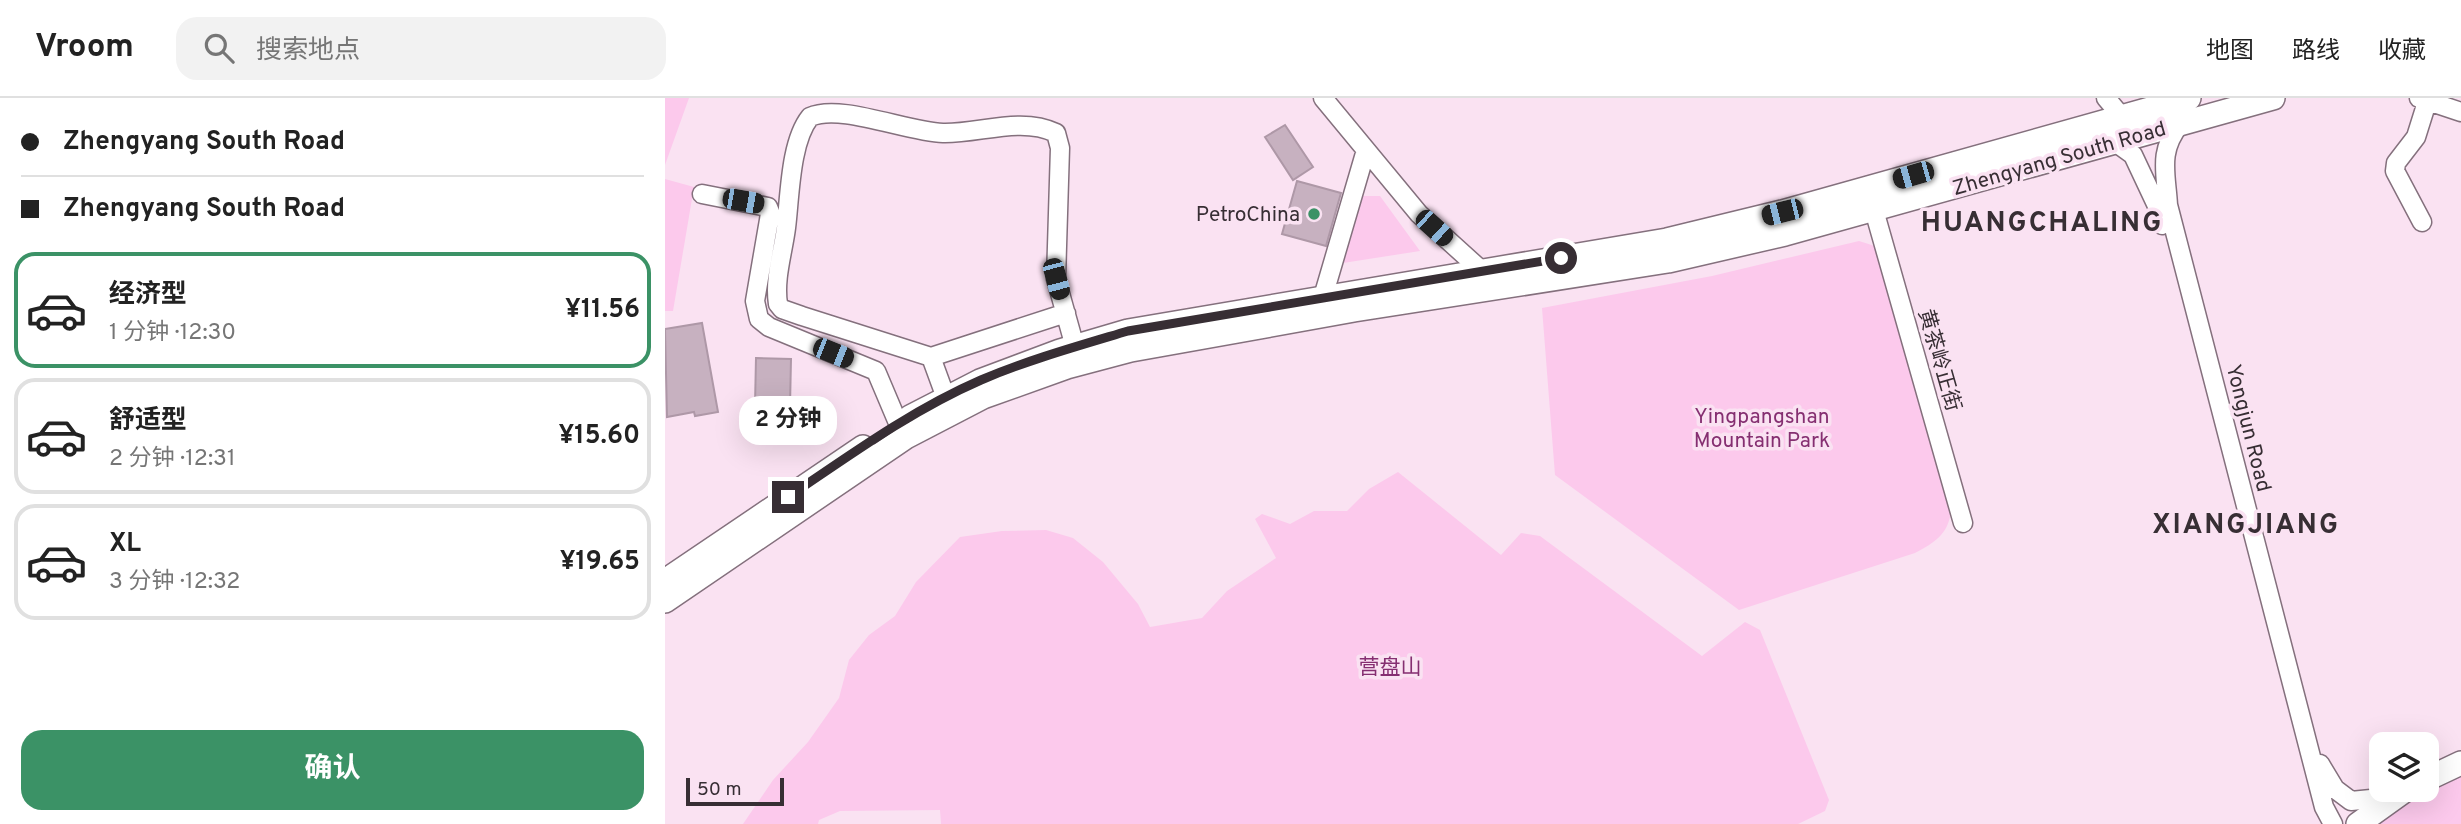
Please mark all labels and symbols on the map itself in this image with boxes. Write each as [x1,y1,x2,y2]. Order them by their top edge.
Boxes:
street label: Zhengyang South Road [1949,116,2169,203]
car [1890,159,1937,191]
car [721,187,766,215]
car [1760,197,1805,227]
place label: PetroChina [1196,202,1300,229]
marker: PetroChina [1306,206,1322,222]
car [1412,206,1457,250]
district label: HUANGCHALING [1921,206,2163,242]
route start [1545,242,1577,274]
car [1041,256,1072,302]
street label: 黄茶岭正街 [1911,306,1966,415]
car [810,335,857,371]
street label: Yongjun Road [2219,362,2276,495]
callout: 2 分钟 [739,396,837,444]
park label: Yingpangshan Mountain Park [1694,404,1830,455]
route end [772,481,804,513]
district label: XIANGJIANG [2152,508,2340,544]
park label: 营盘山 [1359,655,1422,682]
scale bar [686,775,784,807]

